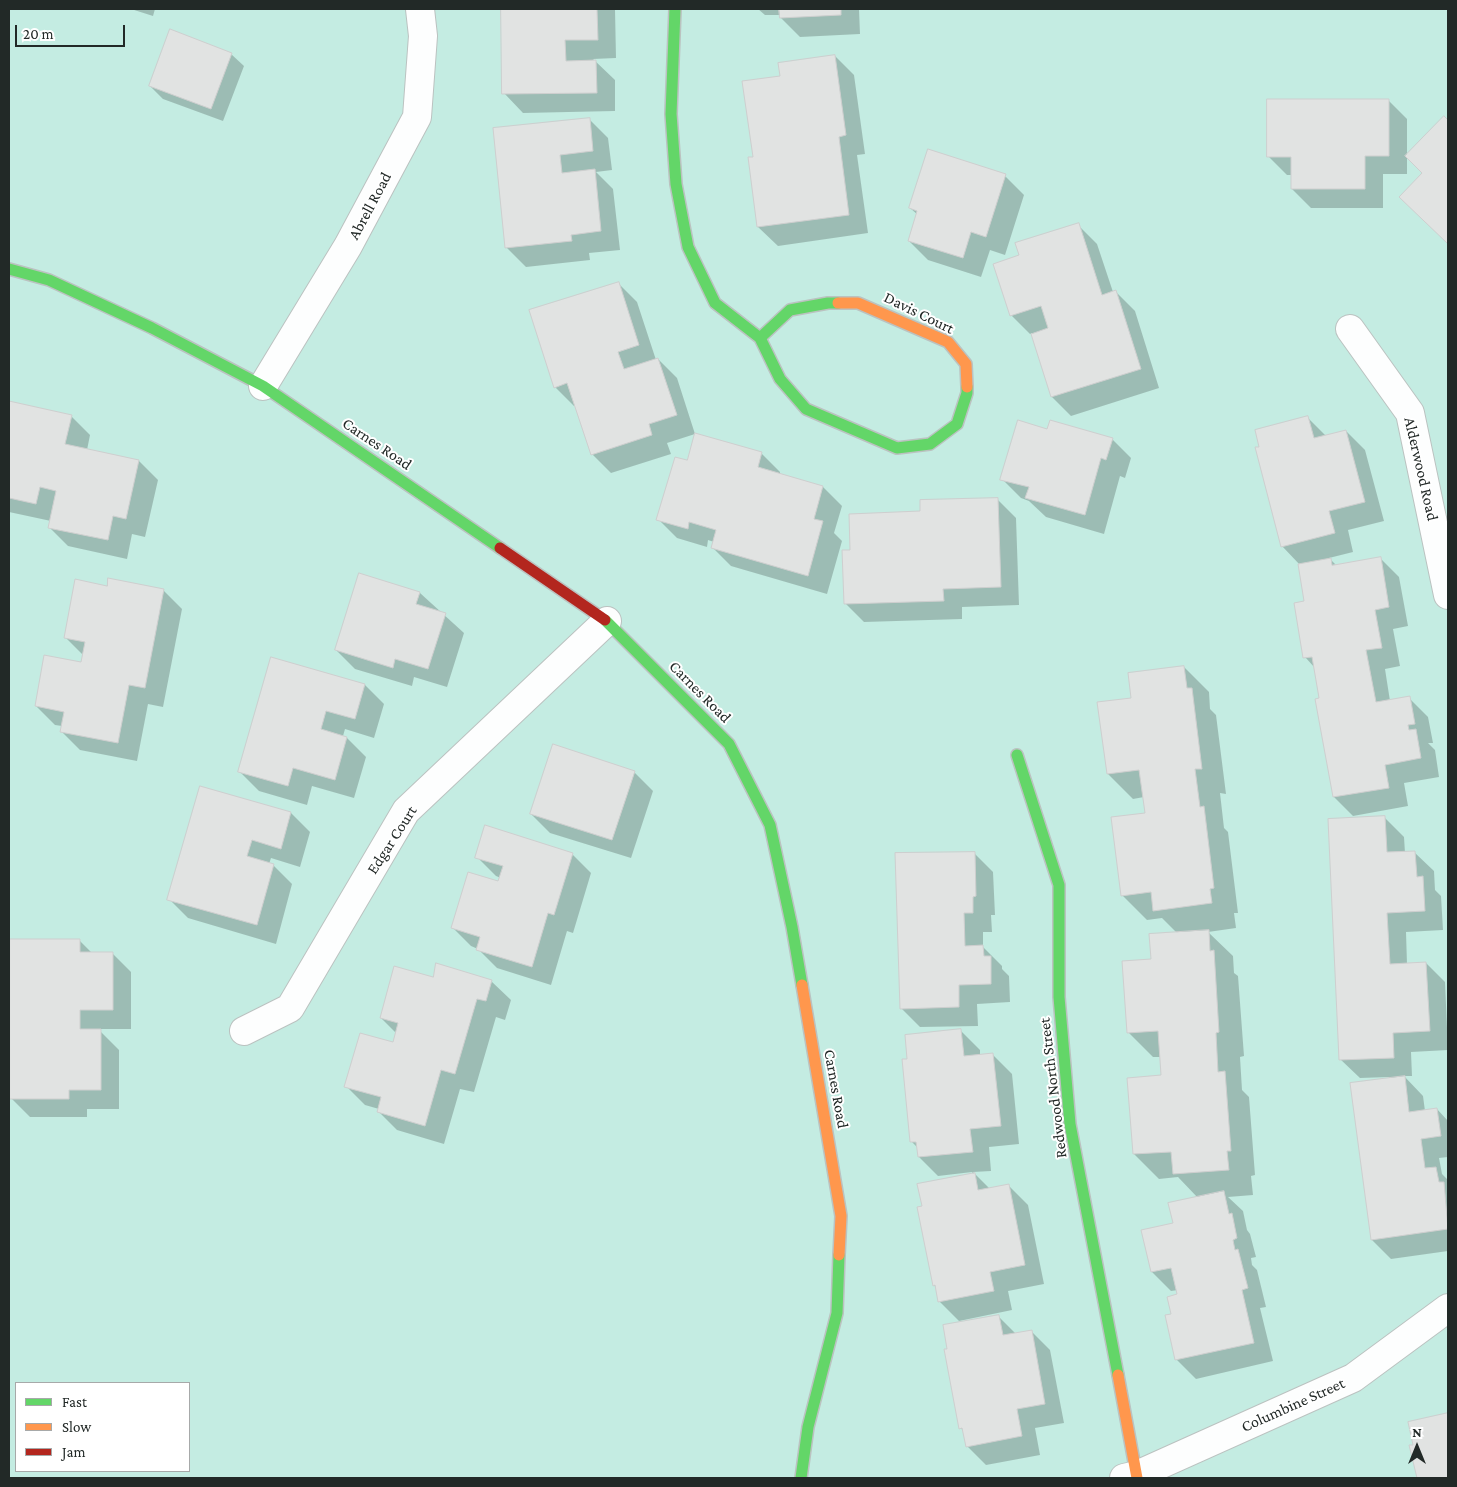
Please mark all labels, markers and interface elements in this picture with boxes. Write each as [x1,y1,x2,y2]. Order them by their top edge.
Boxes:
scale bar [18,15,128,47]
text: 20 m [23,26,54,42]
street label: Abrell Road [344,169,396,243]
street label: Davis Court [881,288,957,338]
street label: Carnes Road [339,414,415,474]
street label: Alderwood Road [1400,415,1442,523]
street label: Carnes Road [665,657,735,727]
street label: Edgar Court [363,802,421,878]
street label: Redwood North Street [1035,1017,1071,1159]
street label: Carnes Road [820,1048,852,1130]
street label: Columbine Street [1238,1374,1348,1436]
legend [15,1382,190,1472]
text: Fast [62,1394,87,1410]
text: Slow [62,1419,91,1435]
north arrow [1392,1422,1442,1472]
text: N [1412,1424,1422,1440]
text: Jam [62,1444,85,1460]

